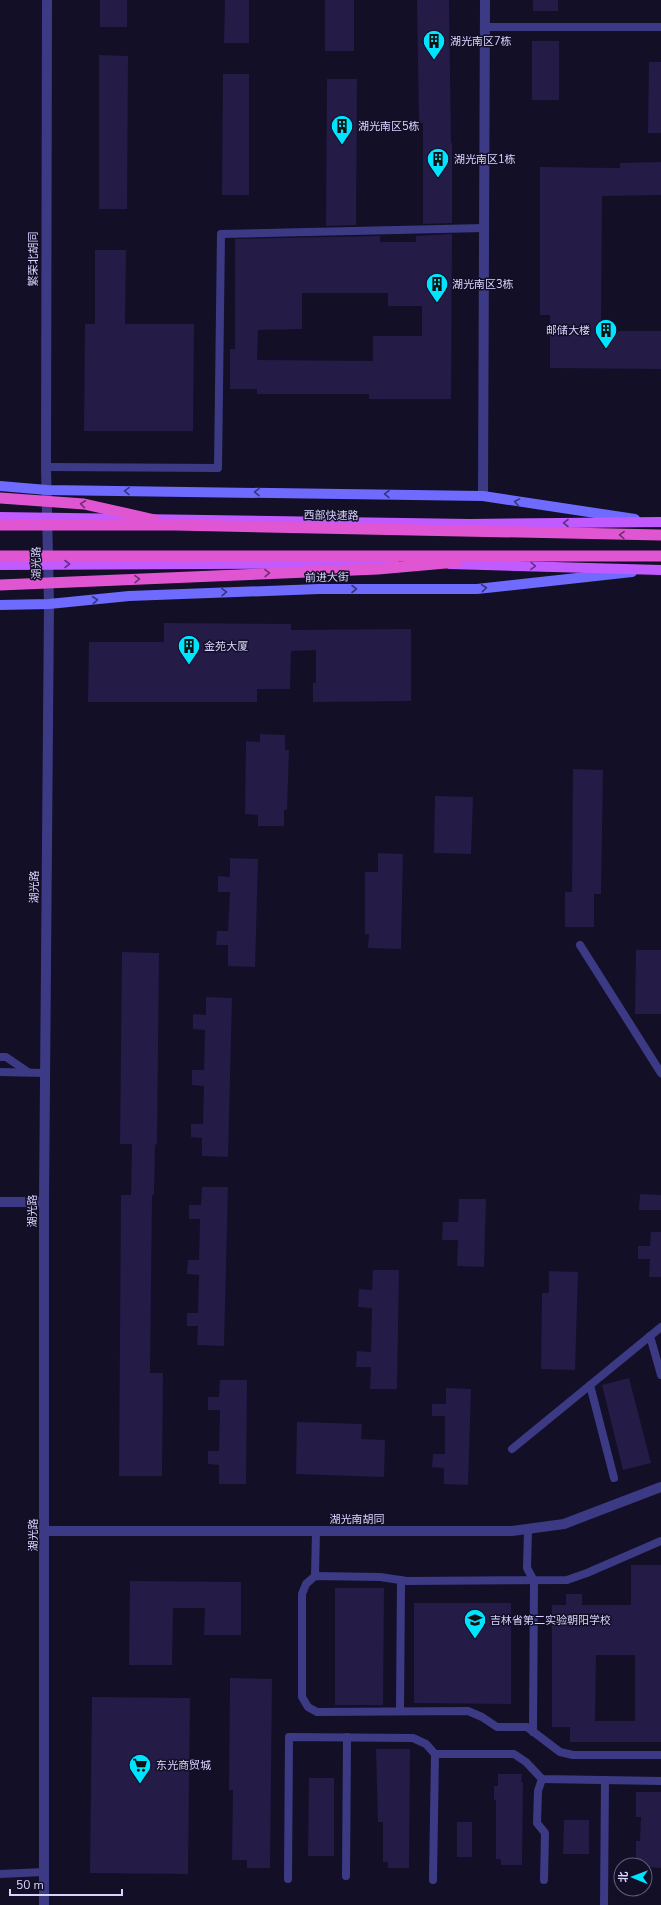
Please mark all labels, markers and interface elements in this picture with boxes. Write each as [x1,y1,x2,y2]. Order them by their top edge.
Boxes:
building icon: 湖光南区7栋 [421,28,447,61]
place label: 湖光南区7栋 [450,34,512,49]
building icon: 湖光南区5栋 [329,113,355,146]
place label: 湖光南区5栋 [358,119,420,134]
building icon: 湖光南区1栋 [425,146,451,179]
place label: 湖光南区1栋 [454,152,516,167]
street label: 繁荣北胡同 [26,232,41,287]
building icon: 湖光南区3栋 [424,271,450,304]
place label: 湖光南区3栋 [452,277,514,292]
building icon: 邮储大楼 [593,317,619,350]
place label: 邮储大楼 [546,323,590,338]
one-way arrow [124,487,130,495]
one-way arrow [254,488,260,496]
one-way arrow [384,490,390,499]
one-way arrow [514,498,520,507]
one-way arrow [79,500,86,509]
street label: 西部快速路 [303,508,359,523]
one-way arrow [563,519,569,527]
one-way arrow [619,530,625,539]
street label: 湖光路 [29,546,44,580]
one-way arrow [64,560,70,568]
one-way arrow [530,562,536,570]
one-way arrow [264,569,270,578]
street label: 前进大街 [305,570,349,585]
one-way arrow [134,574,140,583]
one-way arrow [481,584,487,593]
one-way arrow [351,585,357,593]
one-way arrow [221,588,227,597]
one-way arrow [92,595,98,604]
building icon: 金苑大厦 [176,633,202,666]
place label: 金苑大厦 [204,639,248,654]
street label: 湖光路 [27,870,42,904]
street label: 湖光路 [25,1195,40,1228]
street label: 湖光南胡同 [330,1512,385,1527]
street label: 湖光路 [26,1519,41,1552]
school or university icon: 吉林省第二实验朝阳学校 [462,1607,488,1640]
place label: 吉林省第二实验朝阳学校 [490,1613,611,1628]
supermarket icon: 东光商贸城 [127,1752,153,1785]
place label: 东光商贸城 [156,1758,211,1773]
north arrow [613,1857,653,1897]
scale bar [10,1871,122,1897]
text: 北 [616,1871,631,1882]
text: 50 m [16,1877,44,1893]

